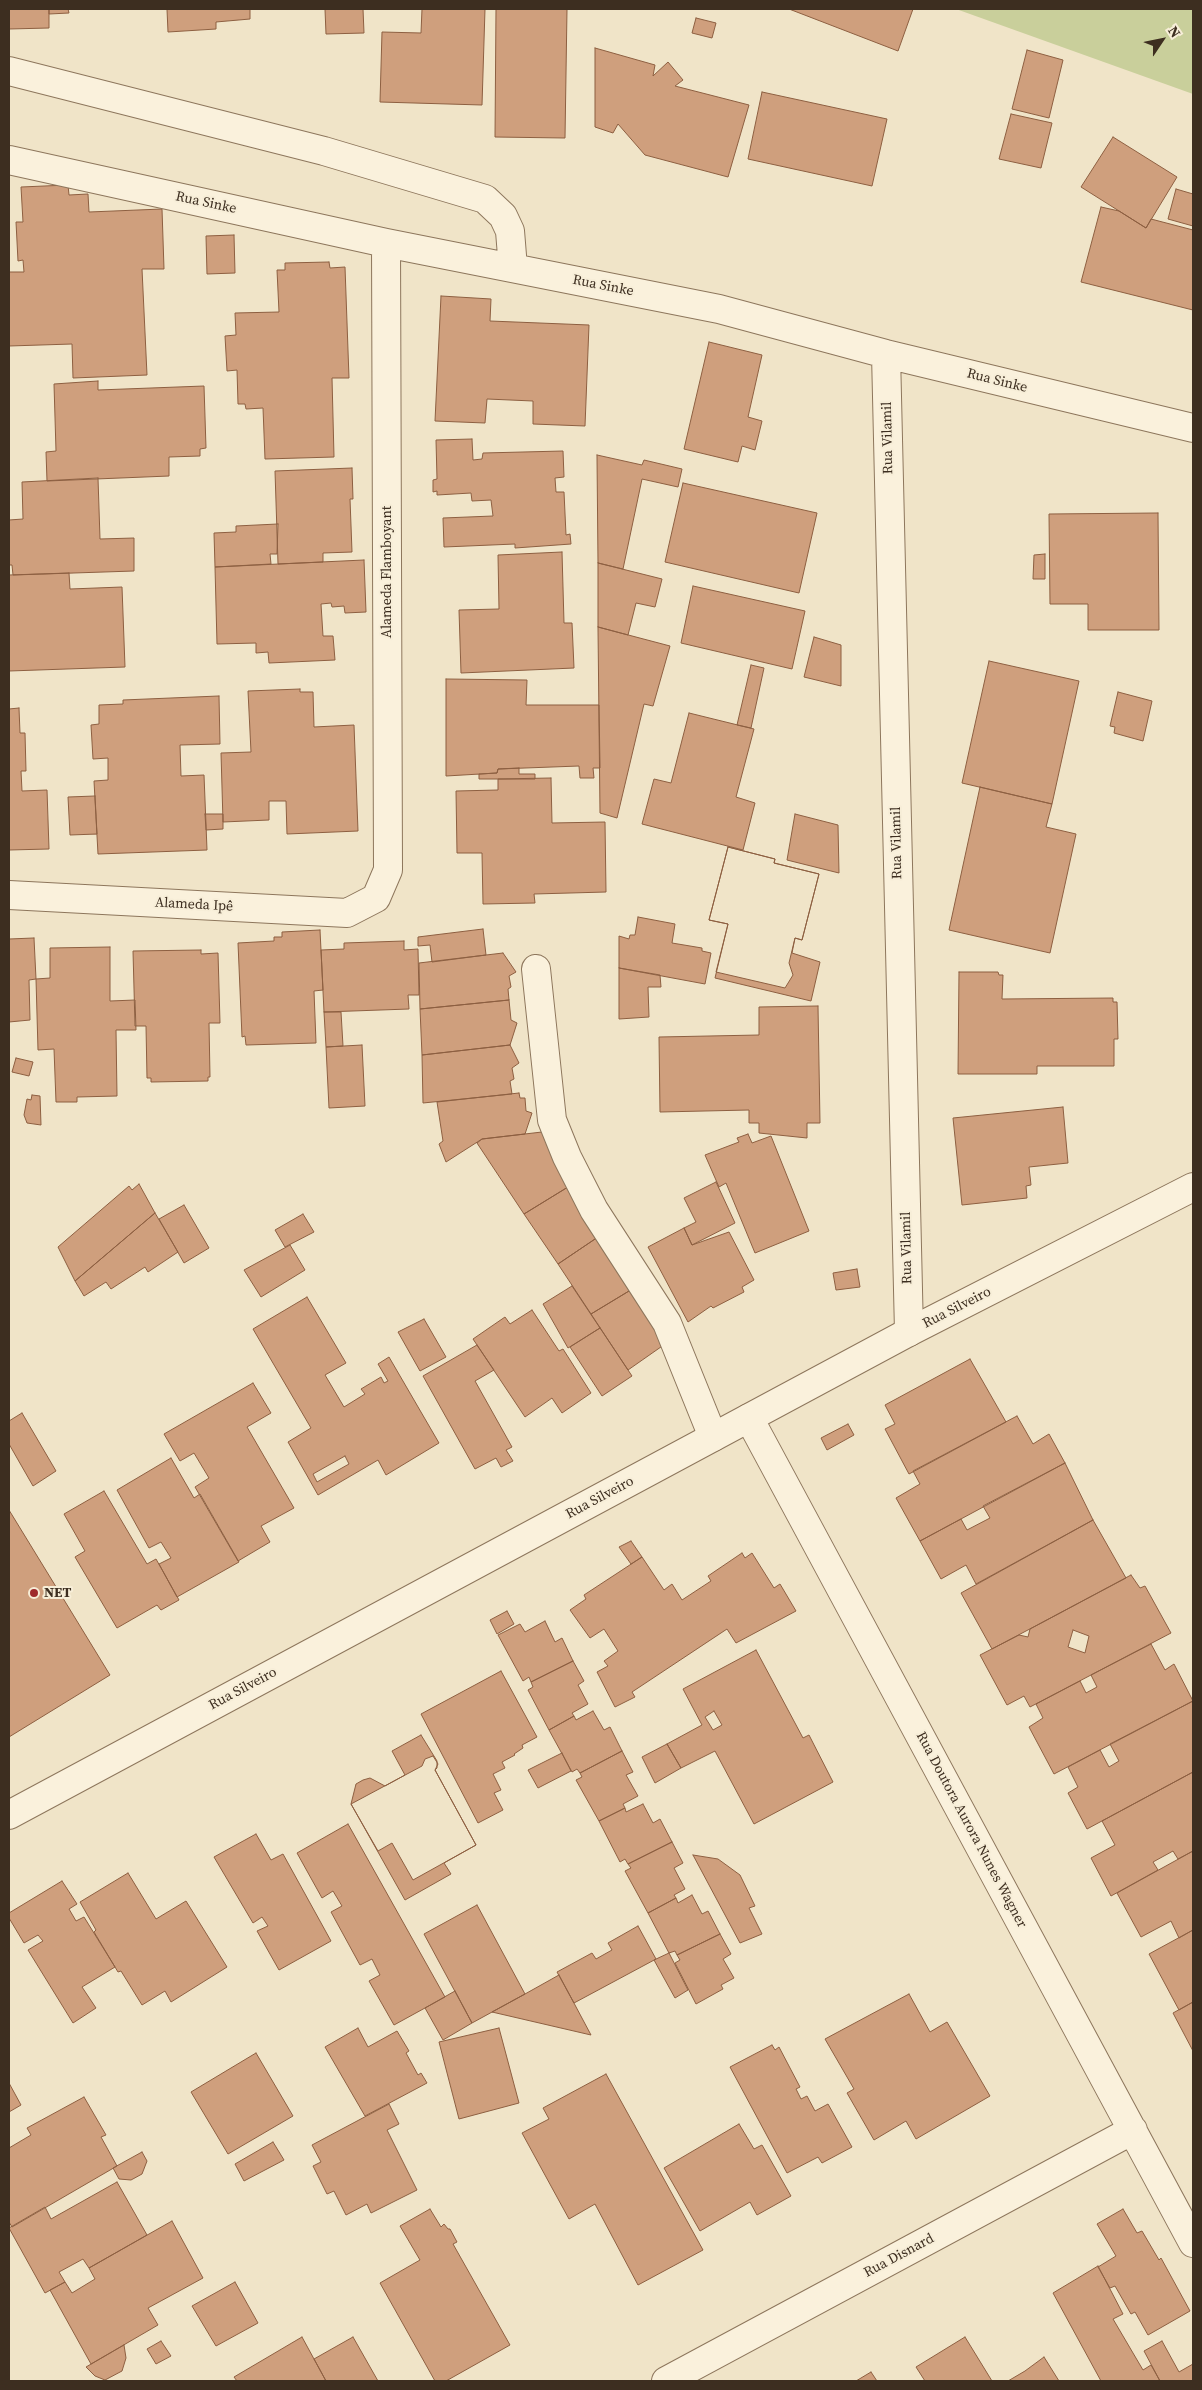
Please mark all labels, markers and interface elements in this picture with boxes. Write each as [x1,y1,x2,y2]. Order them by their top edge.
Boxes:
north arrow [1137,15,1187,65]
text: N [1163,22,1186,41]
street label: Rua Sinke [174,188,238,218]
street label: Rua Sinke [571,272,635,300]
street label: Rua Sinke [965,365,1029,397]
street label: Rua Vilamil [879,401,897,475]
street label: Alameda Flamboyant [379,506,395,638]
street label: Rua Vilamil [888,806,906,880]
street label: Alameda Ipê [154,895,234,915]
street label: Rua Vilamil [898,1211,916,1285]
street label: Rua Silveiro [920,1284,994,1332]
street label: Rua Silveiro [563,1473,637,1523]
place label: NET [44,1585,71,1601]
marker: NET [28,1587,40,1599]
street label: Rua Silveiro [206,1664,280,1714]
street label: Rua Doutora Aurora Nunes Wagner [912,1729,1030,1931]
street label: Rua Disnard [861,2231,937,2281]

